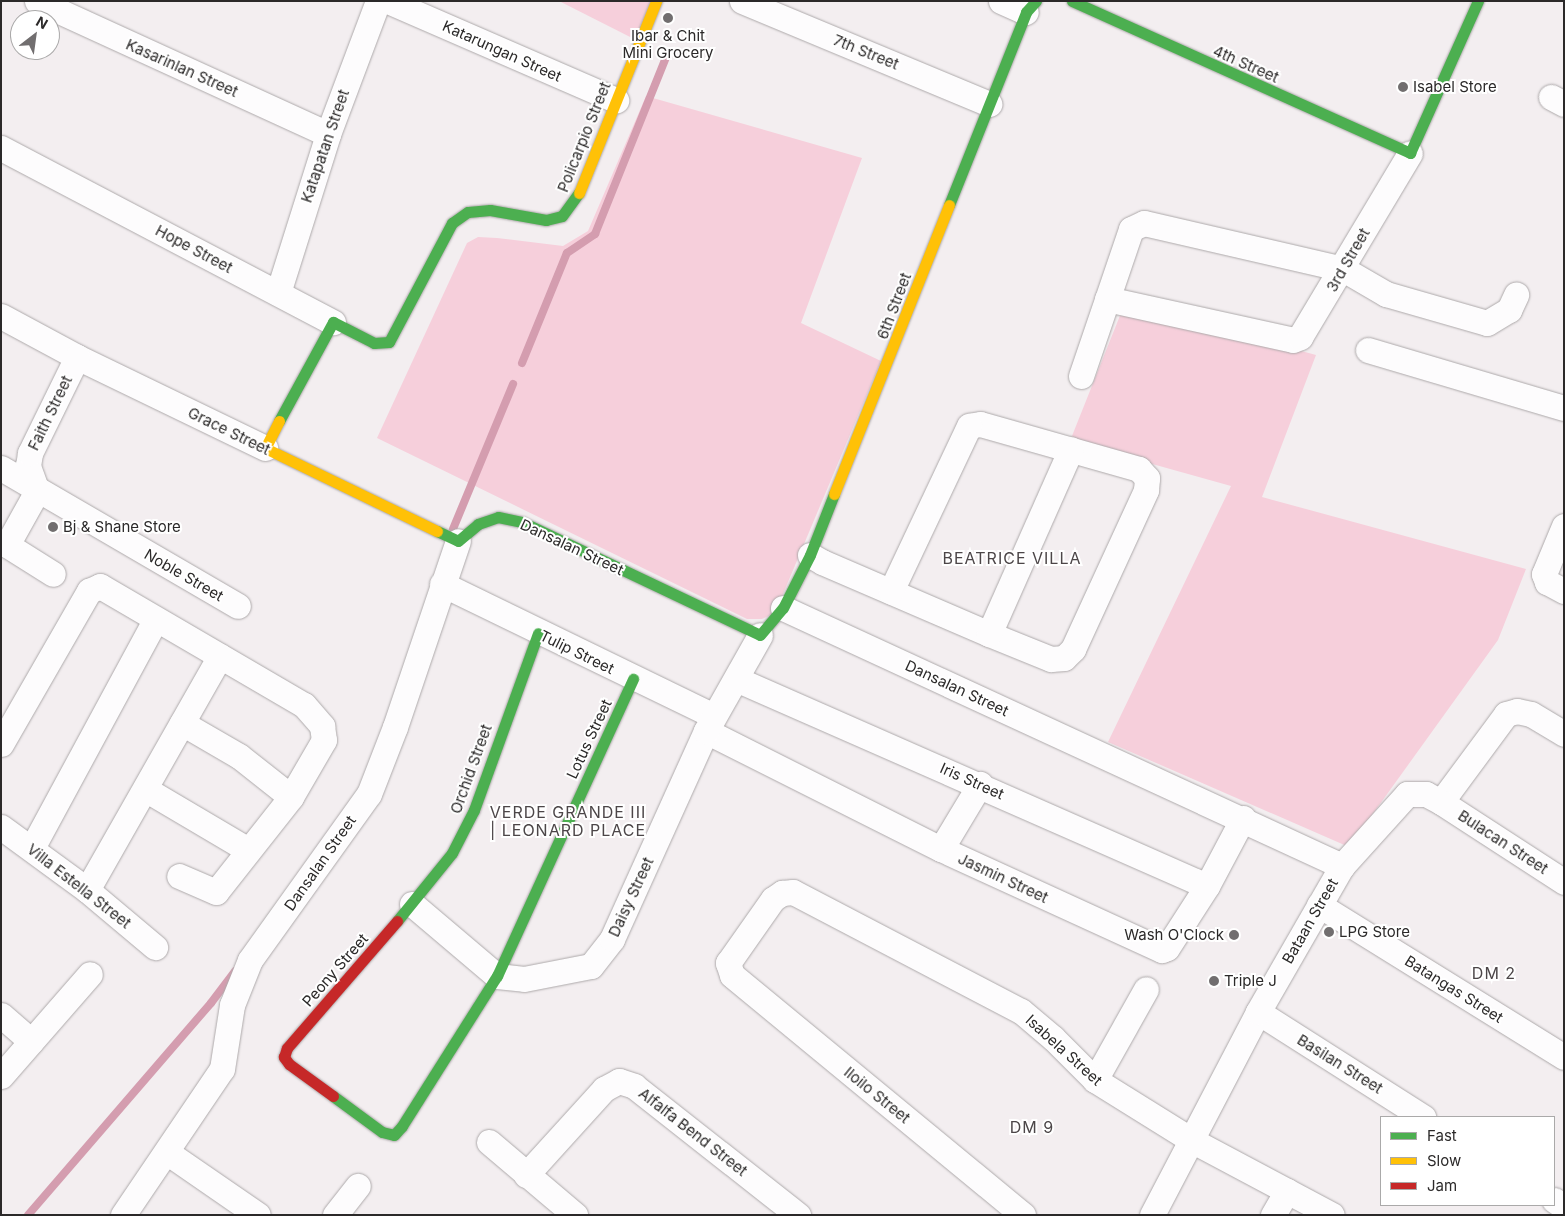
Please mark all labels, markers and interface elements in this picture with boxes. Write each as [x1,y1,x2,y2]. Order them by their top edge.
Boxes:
north arrow [10,10,60,60]
text: N [33,12,51,32]
marker: Ibar & Chit Mini Grocery [662,12,674,24]
street label: Katarungan Street [440,17,564,85]
place label: Ibar & Chit Mini Grocery [622,26,714,61]
street label: 7th Street [831,31,901,73]
street label: Kasarinlan Street [123,35,241,101]
street label: 4th Street [1210,42,1282,86]
place label: Isabel Store [1413,78,1497,96]
street label: Policarpio Street [554,79,614,195]
marker: Isabel Store [1397,81,1409,93]
street label: Katapatan Street [297,87,353,205]
street label: Hope Street [152,221,236,277]
street label: 3rd Street [1323,225,1373,295]
street label: 6th Street [873,270,915,342]
street label: Faith Street [24,373,76,453]
street label: Grace Street [185,403,273,459]
street label: Dansalan Street [517,515,627,579]
place label: Bj & Shane Store [63,518,181,536]
marker: Bj & Shane Store [47,521,59,533]
street label: Noble Street [141,545,227,605]
district label: BEATRICE VILLA [941,548,1083,568]
street label: Tulip Street [537,626,617,678]
street label: Dansalan Street [902,656,1012,720]
street label: Lotus Street [563,696,615,782]
street label: Orchid Street [447,722,495,816]
street label: Iris Street [937,759,1007,803]
district label: VERDE GRANDE III | LEONARD PLACE [488,802,648,840]
street label: Bulacan Street [1455,806,1551,878]
street label: Dansalan Street [281,812,359,914]
street label: Villa Estella Street [24,840,134,932]
street label: Jasmin Street [955,849,1051,907]
street label: Daisy Street [605,854,657,940]
street label: Bataan Street [1278,875,1342,967]
place label: LPG Store [1339,923,1410,941]
place label: Wash O'Clock [1124,926,1224,944]
marker: LPG Store [1323,926,1335,938]
marker: Wash O'Clock [1228,929,1240,941]
street label: Peony Street [298,930,372,1010]
street label: Batangas Street [1401,952,1507,1026]
district label: DM 2 [1471,963,1517,983]
place label: Triple J [1224,972,1277,990]
marker: Triple J [1208,975,1220,987]
street label: Isabela Street [1022,1011,1106,1089]
street label: Basilan Street [1294,1031,1386,1097]
street label: Iloilo Street [840,1063,914,1127]
street label: Alfalfa Bend Street [635,1084,751,1180]
legend [1380,1116,1555,1206]
district label: DM 9 [1009,1117,1055,1137]
text: Fast [1427,1126,1457,1145]
text: Slow [1427,1151,1461,1170]
text: Jam [1427,1176,1457,1195]

